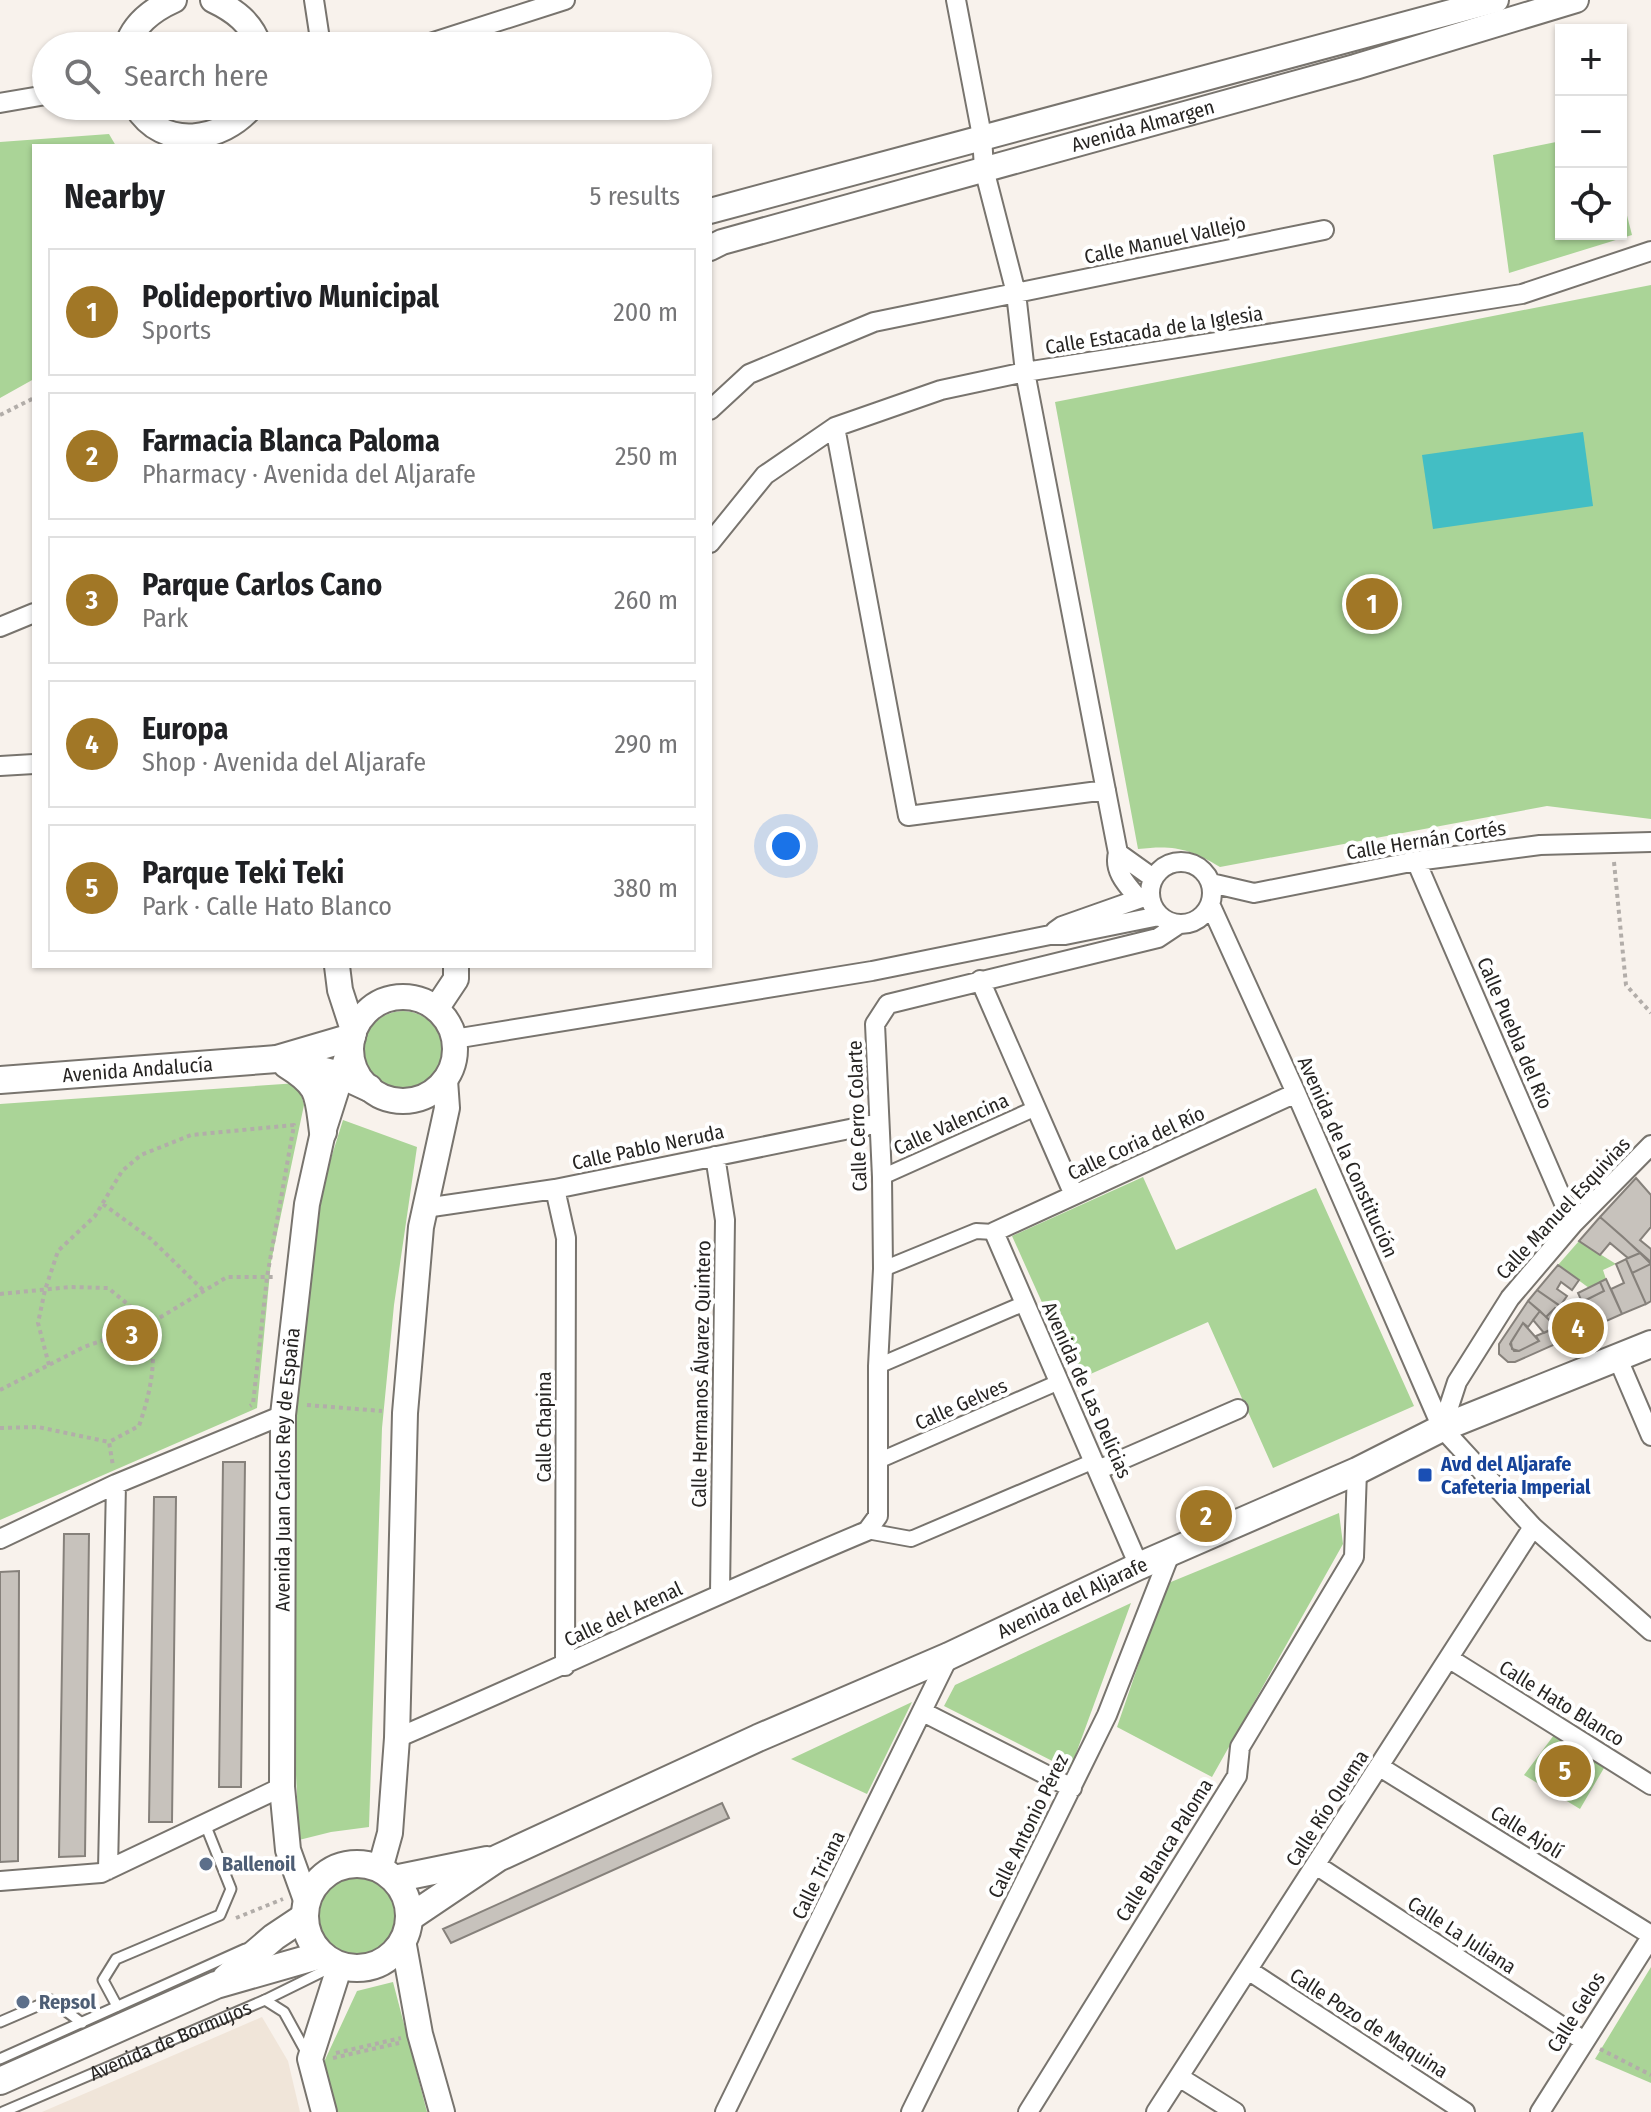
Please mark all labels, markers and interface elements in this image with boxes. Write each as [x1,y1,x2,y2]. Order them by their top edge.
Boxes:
map controls [1555,24,1627,240]
button: + [1555,24,1627,96]
search box [32,32,712,120]
icon: search [60,54,104,98]
text: Search here [124,58,269,94]
street label: Avenida Almargen [1069,94,1217,157]
button: − [1555,96,1627,168]
button: locate [1555,168,1627,240]
text: Nearby [64,176,165,217]
text: 5 results [590,181,680,212]
street label: Calle Manuel Vallejo [1082,211,1248,269]
text: Polideportivo Municipal [142,279,439,315]
text: 1 [87,297,98,328]
text: 200 m [613,297,678,328]
street label: Calle Estacada de la Iglesia [1043,301,1265,359]
text: Sports [142,315,211,346]
text: Farmacia Blanca Paloma [142,423,440,459]
text: 2 [86,441,98,472]
text: 250 m [615,441,678,472]
text: Pharmacy · Avenida del Aljarafe [142,459,476,490]
text: Parque Carlos Cano [142,567,382,603]
pin: 1 [1346,574,1398,634]
text: 3 [86,585,98,616]
text: 260 m [614,585,678,616]
text: Park [142,603,188,634]
text: Europa [142,711,228,747]
text: 4 [85,729,99,760]
text: 290 m [614,729,678,760]
text: Shop · Avenida del Aljarafe [142,747,426,778]
street label: Calle Hernán Cortés [1345,816,1507,864]
your location [766,826,806,866]
text: Parque Teki Teki [142,855,344,891]
text: 5 [86,873,98,904]
text: 380 m [614,873,678,904]
text: Park · Calle Hato Blanco [142,891,392,922]
street label: Calle Puebla del Río [1472,954,1558,1112]
street label: Calle Cerro Colarte [842,1040,872,1192]
street label: Avenida Andalucía [62,1052,214,1087]
street label: Avenida de la Constitución [1293,1053,1403,1261]
street label: Calle Valencina [890,1088,1012,1160]
street label: Calle Coria del Río [1064,1101,1208,1185]
street label: Calle Pablo Neruda [570,1119,726,1175]
street label: Calle Manuel Esquivias [1491,1132,1635,1284]
street label: Calle Hermanos Álvarez Quintero [687,1240,715,1508]
street label: Avenida de Las Delicias [1037,1298,1137,1482]
pin: 4 [1552,1298,1604,1358]
pin: 3 [106,1305,158,1365]
street label: Avenida Juan Carlos Rey de España [270,1326,305,1612]
street label: Calle Chapina [532,1372,556,1482]
street label: Calle Gelves [911,1373,1011,1435]
place label: Avd del Aljarafe Cafeteria Imperial [1440,1452,1591,1499]
marker: Avd del Aljarafe Cafeteria Imperial [1416,1466,1434,1484]
pin: 2 [1180,1486,1232,1546]
street label: Avenida del Aljarafe [993,1552,1151,1643]
street label: Calle del Arenal [560,1576,686,1652]
street label: Calle Hato Blanco [1495,1655,1629,1751]
pin: 5 [1539,1741,1591,1801]
street label: Calle Río Quema [1280,1745,1374,1871]
street label: Calle Antonio Pérez [983,1750,1073,1902]
street label: Calle Blanca Paloma [1110,1774,1218,1926]
street label: Calle Ajolí [1486,1800,1568,1864]
street label: Calle Triana [786,1827,850,1923]
place label: Ballenoil [222,1852,296,1876]
marker: Ballenoil [197,1855,215,1873]
street label: Calle La Juliana [1403,1891,1521,1979]
street label: Calle Pozo de Maquina [1285,1963,1453,2083]
street label: Calle Gelos [1542,1967,1610,2057]
place label: Repsol [39,1990,96,2014]
marker: Repsol [14,1993,32,2011]
street label: Avenida de Bormujos [86,1995,255,2086]

